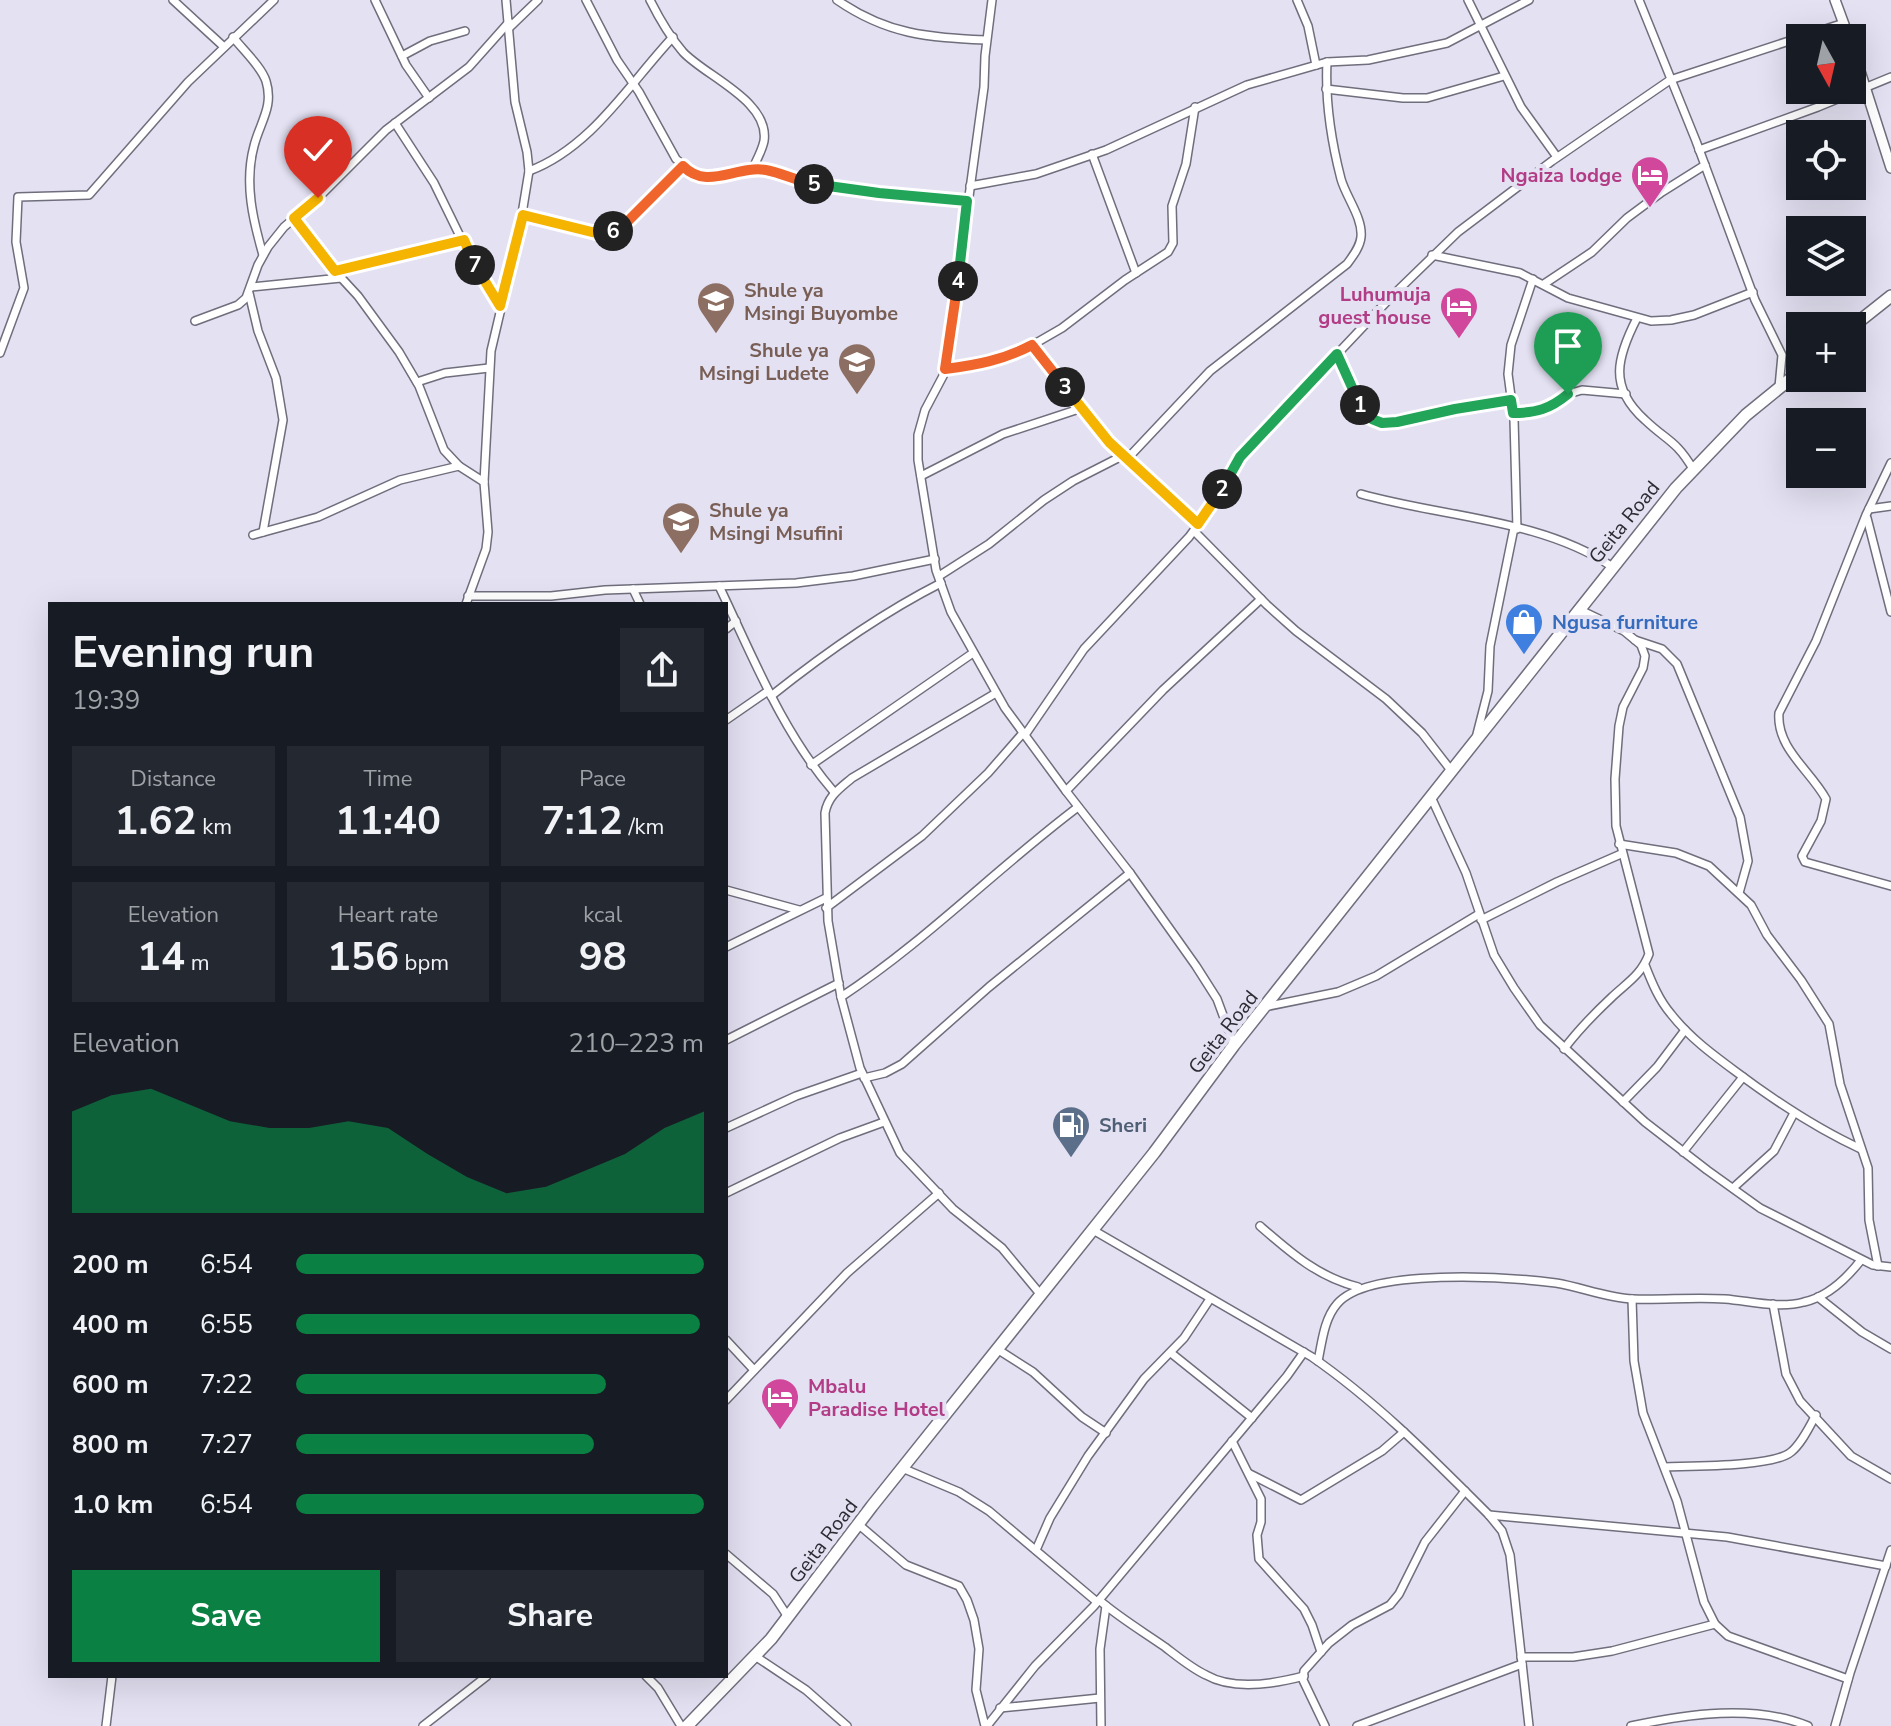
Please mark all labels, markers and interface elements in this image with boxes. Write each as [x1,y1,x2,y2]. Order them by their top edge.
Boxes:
north arrow [1786,24,1866,104]
map controls [1786,24,1866,488]
pin [284,116,352,198]
button: locate [1786,120,1866,200]
icon: check [296,128,340,172]
hotel icon: Ngaiza lodge [1629,154,1671,209]
place label: Ngaiza lodge [1500,162,1622,189]
pin: 5 [794,164,834,204]
text: 5 [807,169,821,199]
pin: 6 [593,211,633,251]
text: 6 [606,216,620,246]
button: layers [1786,216,1866,296]
pin: 7 [455,245,495,285]
text: 7 [468,250,482,280]
pin: 4 [938,261,978,301]
text: 4 [951,266,965,296]
place label: Shule ya Msingi Buyombe [744,277,898,327]
school or university icon: Shule ya Msingi Buyombe [695,280,737,335]
place label: Luhumuja guest house [1318,281,1431,331]
hotel icon: Luhumuja guest house [1438,285,1480,340]
pin [1534,312,1602,394]
button: + [1786,312,1866,392]
icon: arrive [1546,324,1590,368]
place label: Shule ya Msingi Ludete [699,337,829,387]
school or university icon: Shule ya Msingi Ludete [836,341,878,396]
pin: 3 [1045,367,1085,407]
text: 3 [1058,372,1072,402]
pin: 1 [1340,385,1380,425]
text: 1 [1353,390,1367,420]
button: − [1786,408,1866,488]
pin: 2 [1202,469,1242,509]
text: 2 [1215,474,1229,504]
street label: Geita Road [1583,475,1666,569]
place label: Shule ya Msingi Msufini [709,497,843,547]
school or university icon: Shule ya Msingi Msufini [660,500,702,555]
shop icon: Ngusa furniture [1503,601,1545,656]
place label: Ngusa furniture [1552,609,1698,636]
text: Evening run [72,623,314,683]
button: share [620,628,704,712]
text: 19:39 [72,683,140,718]
text: Distance [131,764,216,794]
text: Time [364,764,412,794]
text: Pace [579,764,626,794]
text: 1.62 [115,794,197,848]
text: 11:40 [335,794,441,848]
text: 7:12 [541,794,623,848]
text: km [197,812,232,842]
text: /km [623,812,664,842]
text: Elevation [128,900,219,930]
text: Heart rate [338,900,438,930]
text: kcal [583,900,622,930]
text: 14 [137,930,185,984]
text: 156 [327,930,399,984]
text: 98 [579,930,627,984]
text: m [185,948,210,978]
text: bpm [399,948,449,978]
street label: Geita Road [1182,985,1265,1080]
text: Elevation [72,1026,180,1061]
text: 210–223 m [568,1026,704,1061]
fuel station icon: Sheri [1050,1104,1092,1159]
place label: Sheri [1099,1112,1147,1139]
text: 200 m [72,1247,149,1282]
text: 6:54 [200,1247,253,1282]
text: 400 m [72,1307,149,1342]
text: 6:55 [200,1307,253,1342]
text: 600 m [72,1367,149,1402]
text: 7:22 [200,1367,253,1402]
place label: Mbalu Paradise Hotel [808,1373,946,1423]
hotel icon: Mbalu Paradise Hotel [759,1376,801,1431]
text: 800 m [72,1427,149,1462]
text: 7:27 [200,1427,253,1462]
text: 1.0 km [72,1487,153,1522]
text: 6:54 [200,1487,253,1522]
street label: Geita Road [783,1494,864,1589]
button: Save [72,1570,380,1662]
button: Share [396,1570,704,1662]

